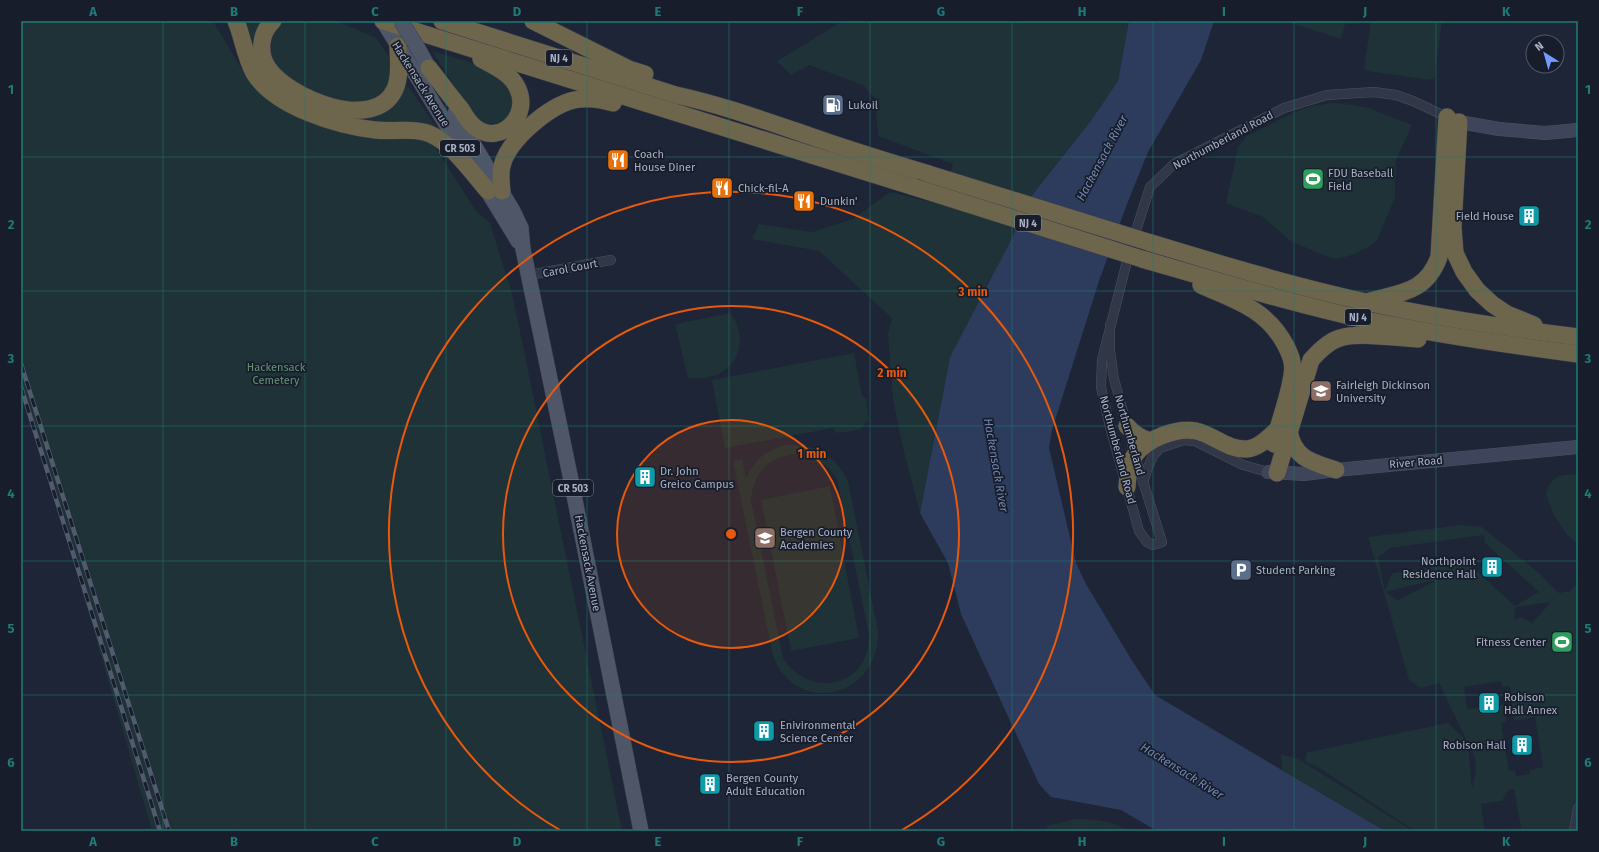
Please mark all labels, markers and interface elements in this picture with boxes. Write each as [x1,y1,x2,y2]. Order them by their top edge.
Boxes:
text: A [88,4,97,19]
text: B [230,4,238,19]
text: C [371,4,379,19]
text: D [513,4,522,19]
text: E [655,4,662,19]
text: F [797,4,804,19]
text: G [937,4,945,19]
text: H [1078,4,1086,19]
text: I [1222,4,1226,19]
text: J [1362,4,1367,19]
text: K [1502,4,1511,19]
north arrow [1525,34,1565,74]
street label: Hackensack Avenue [389,39,452,129]
text: N [1532,39,1546,54]
road number: NJ 4 [546,50,572,66]
text: 1 [8,82,14,97]
text: 1 [1585,82,1591,97]
fuel station icon: Lukoil [820,92,846,118]
place label: Lukoil [848,99,878,112]
street label: Northumberland Road [1171,108,1276,172]
water label: Hackensack River [1074,112,1131,203]
road number: CR 503 [440,140,480,156]
restaurant icon: Coach House Diner [605,147,631,173]
place label: Coach House Diner [634,148,696,174]
sports icon: FDU Baseball Field [1300,166,1326,192]
place label: FDU Baseball Field [1328,167,1393,193]
restaurant icon: Chick-fil-A [709,175,735,201]
place label: Chick-fil-A [738,182,789,195]
restaurant icon: Dunkin' [791,188,817,214]
place label: Dunkin' [820,195,857,208]
building icon: Field House [1516,203,1542,229]
place label: Field House [1456,210,1514,223]
road number: NJ 4 [1015,215,1041,231]
text: 2 [8,217,15,232]
text: 2 [1585,217,1592,232]
street label: Carol Court [542,257,599,280]
text: 3 min [957,285,988,299]
road number: NJ 4 [1345,309,1371,325]
text: 3 [7,351,15,366]
text: 3 [1584,351,1592,366]
park label: Hackensack Cemetery [247,361,306,387]
text: 2 min [877,366,907,380]
school or university icon: Fairleigh Dickinson University [1308,378,1334,404]
place label: Fairleigh Dickinson University [1336,379,1430,405]
street label: Northumberland [1112,393,1147,477]
street label: Northumberland Road [1097,395,1138,506]
water label: Hackensack River [981,417,1011,513]
text: 1 min [798,447,826,461]
street label: River Road [1389,454,1443,471]
building icon: Dr. John Greico Campus [632,464,658,490]
place label: Dr. John Greico Campus [660,465,734,491]
road number: CR 503 [553,480,593,496]
text: 4 [7,486,15,501]
text: 4 [1584,486,1592,501]
street label: Hackensack Avenue [572,514,603,612]
school or university icon: Bergen County Academies [752,525,778,551]
place label: Bergen County Academies [780,526,853,552]
centre of rings [724,527,738,541]
building icon: Northpoint Residence Hall [1479,554,1505,580]
place label: Northpoint Residence Hall [1403,555,1476,581]
parking icon: Student Parking [1228,557,1254,583]
place label: Student Parking [1256,564,1335,577]
text: 5 [8,621,15,636]
text: 5 [1585,621,1592,636]
sports icon: Fitness Center [1549,629,1575,655]
place label: Fitness Center [1476,636,1547,649]
building icon: Robison Hall Annex [1476,690,1502,716]
place label: Robison Hall Annex [1504,691,1558,717]
building icon: Enivironmental Science Center [751,718,777,744]
place label: Enivironmental Science Center [780,719,855,745]
building icon: Robison Hall [1509,732,1535,758]
place label: Robison Hall [1443,739,1506,752]
water label: Hackensack River [1138,740,1226,802]
text: 6 [7,755,15,770]
text: 6 [1584,755,1592,770]
building icon: Bergen County Adult Education [697,771,723,797]
place label: Bergen County Adult Education [726,772,805,798]
text: A [88,834,97,849]
text: B [230,834,238,849]
text: C [371,834,379,849]
text: D [513,834,522,849]
text: E [655,834,662,849]
text: F [797,834,804,849]
text: G [937,834,945,849]
text: H [1078,834,1086,849]
text: I [1222,834,1226,849]
text: J [1362,834,1367,849]
text: K [1502,834,1511,849]

